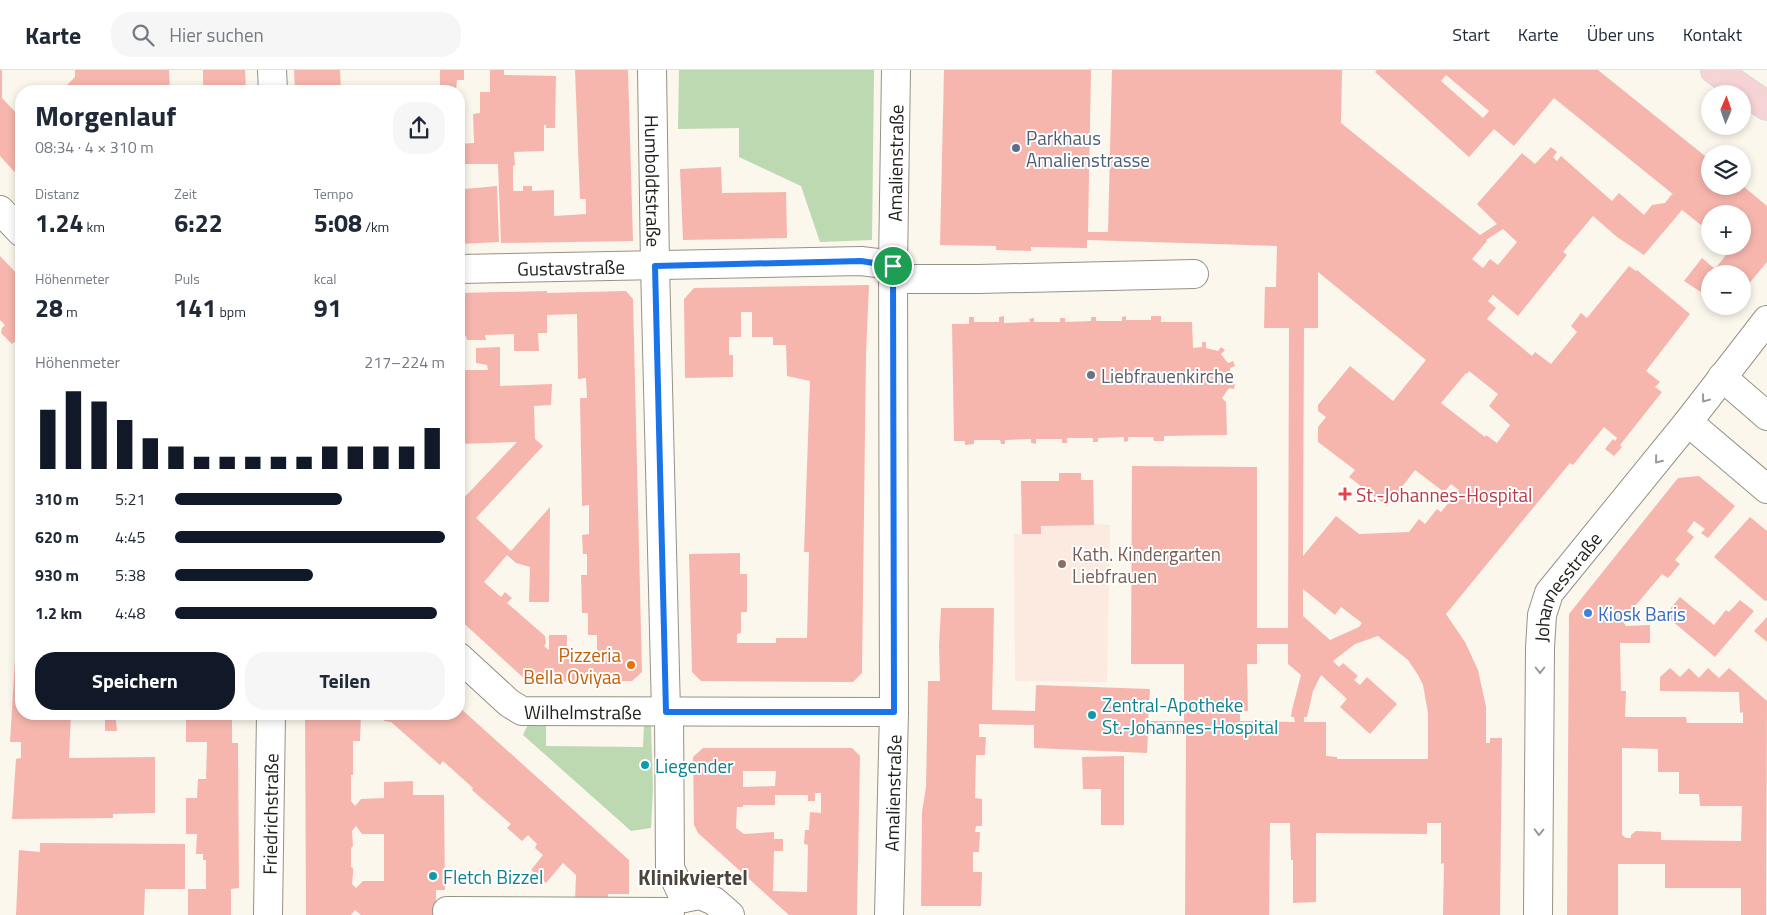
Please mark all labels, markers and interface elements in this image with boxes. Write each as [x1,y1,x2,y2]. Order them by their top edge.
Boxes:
search box [111,12,461,57]
text: Karte [25,17,81,53]
text: Hier suchen [169,20,264,49]
icon: search [129,21,157,49]
text: Start [1452,21,1490,48]
text: Karte [1518,21,1559,48]
text: Über uns [1587,21,1655,48]
text: Kontakt [1683,21,1742,48]
north arrow [1701,85,1751,135]
map controls [1701,85,1751,315]
text: Morgenlauf [35,94,176,137]
button: share [393,102,445,154]
street label: Amalienstraße [879,104,910,222]
street label: Humboldtstraße [638,115,669,247]
place label: Parkhaus Amalienstrasse [1026,123,1150,174]
text: 08:34 · 4 × 310 m [35,135,154,159]
marker: Parkhaus Amalienstrasse [1010,142,1022,154]
button: layers [1701,145,1751,195]
text: Distanz [35,183,79,204]
text: Zeit [174,183,197,204]
text: Tempo [314,183,353,204]
text: 1.24 [35,204,83,242]
text: 6:22 [174,204,223,242]
text: 5:08 [314,204,362,242]
button: + [1701,205,1751,255]
text: km [83,216,105,237]
text: /km [362,216,389,237]
pin [872,245,914,287]
street label: Gustavstraße [517,251,625,282]
icon: arrive [879,252,907,280]
button: − [1701,265,1751,315]
text: Höhenmeter [35,268,109,289]
text: Puls [174,268,200,289]
text: kcal [314,268,337,289]
text: 28 [35,289,63,327]
text: 141 [174,289,216,327]
text: 91 [314,289,342,327]
text: m [63,301,78,322]
text: bpm [216,301,246,322]
text: Höhenmeter [35,350,120,374]
text: 217–224 m [364,350,445,374]
place label: Liebfrauenkirche [1101,361,1234,390]
marker: Liebfrauenkirche [1085,369,1097,381]
one-way arrow [1702,393,1711,403]
one-way arrow [1654,454,1663,463]
place label: St.-Johannes-Hospital [1356,480,1533,509]
text: 310 m [35,487,79,511]
text: 5:21 [115,487,145,511]
marker: St.-Johannes-Hospital [1338,487,1352,501]
text: 620 m [35,525,79,549]
text: 4:45 [115,525,145,549]
street label: Johannesstraße [1526,525,1608,643]
place label: Kath. Kindergarten Liebfrauen [1072,539,1221,590]
marker: Kath. Kindergarten Liebfrauen [1056,558,1068,570]
text: 930 m [35,563,79,587]
text: 5:38 [115,563,145,587]
place label: Kiosk Baris [1598,599,1686,628]
text: 1.2 km [35,601,82,625]
text: 4:48 [115,601,145,625]
marker: Kiosk Baris [1582,607,1594,619]
place label: Pizzeria Bella Oviyaa [523,640,621,691]
button: Speichern [35,652,235,710]
button: Teilen [245,652,445,710]
marker: Pizzeria Bella Oviyaa [625,659,637,671]
one-way arrow [1535,666,1545,674]
place label: Zentral-Apotheke St.-Johannes-Hospital [1102,690,1279,741]
street label: Wilhelmstraße [524,697,642,726]
marker: Zentral-Apotheke St.-Johannes-Hospital [1086,709,1098,721]
street label: Amalienstraße [876,734,908,852]
place label: Liegender [655,751,734,780]
street label: Friedrichstraße [254,753,285,875]
marker: Liegender [639,759,651,771]
one-way arrow [1534,829,1544,837]
district label: Klinikviertel [638,861,748,893]
place label: Fletch Bizzel [443,862,543,891]
marker: Fletch Bizzel [427,870,439,882]

